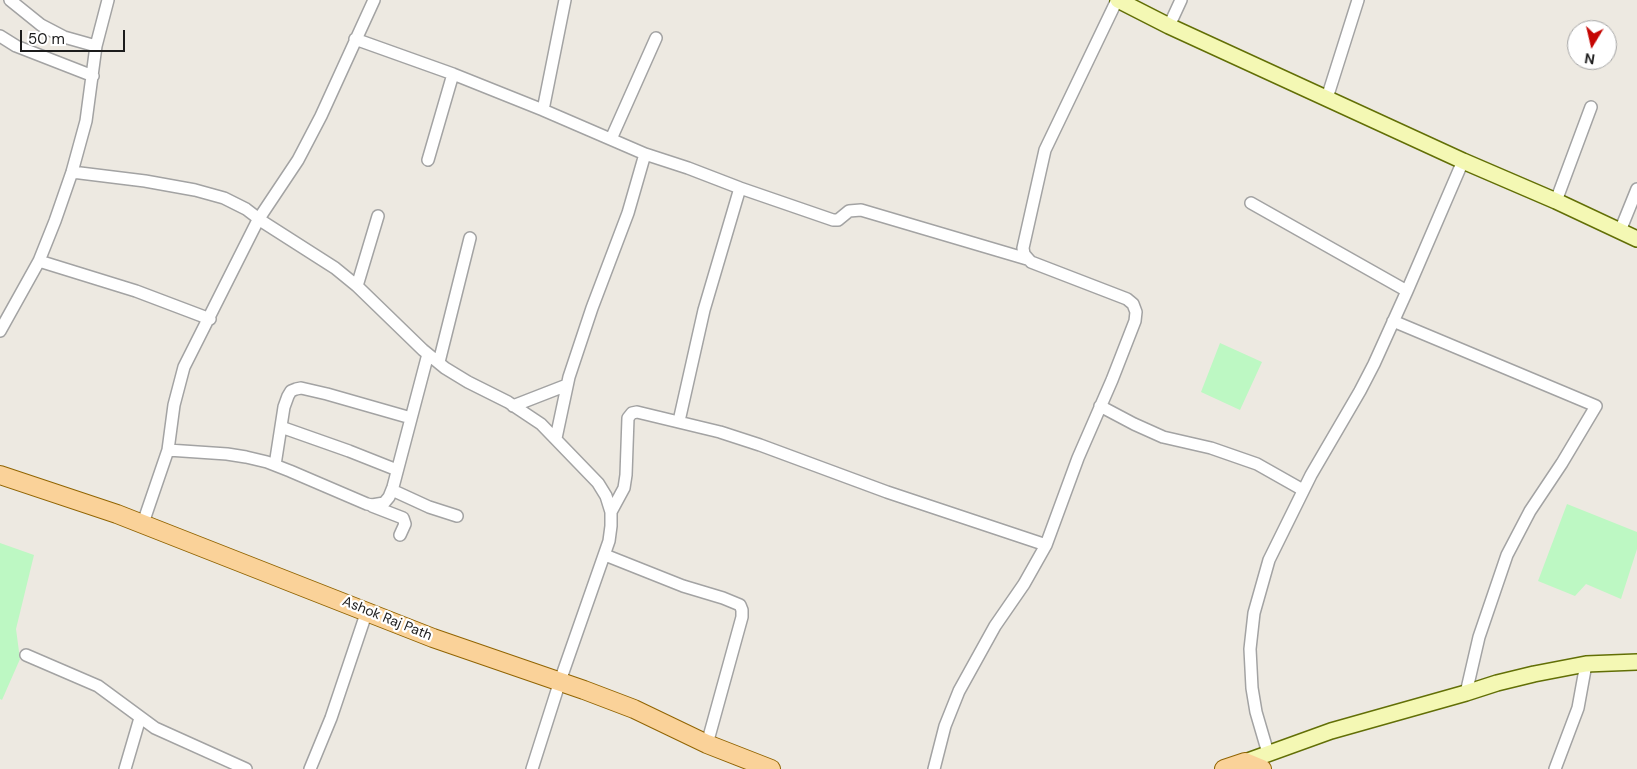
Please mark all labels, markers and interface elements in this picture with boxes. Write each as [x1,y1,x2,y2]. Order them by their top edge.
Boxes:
scale bar [22,20,128,52]
north arrow [1567,20,1617,70]
text: 50 m [28,29,65,49]
text: N [1583,49,1596,69]
street label: Ashok Raj Path [340,593,434,645]

